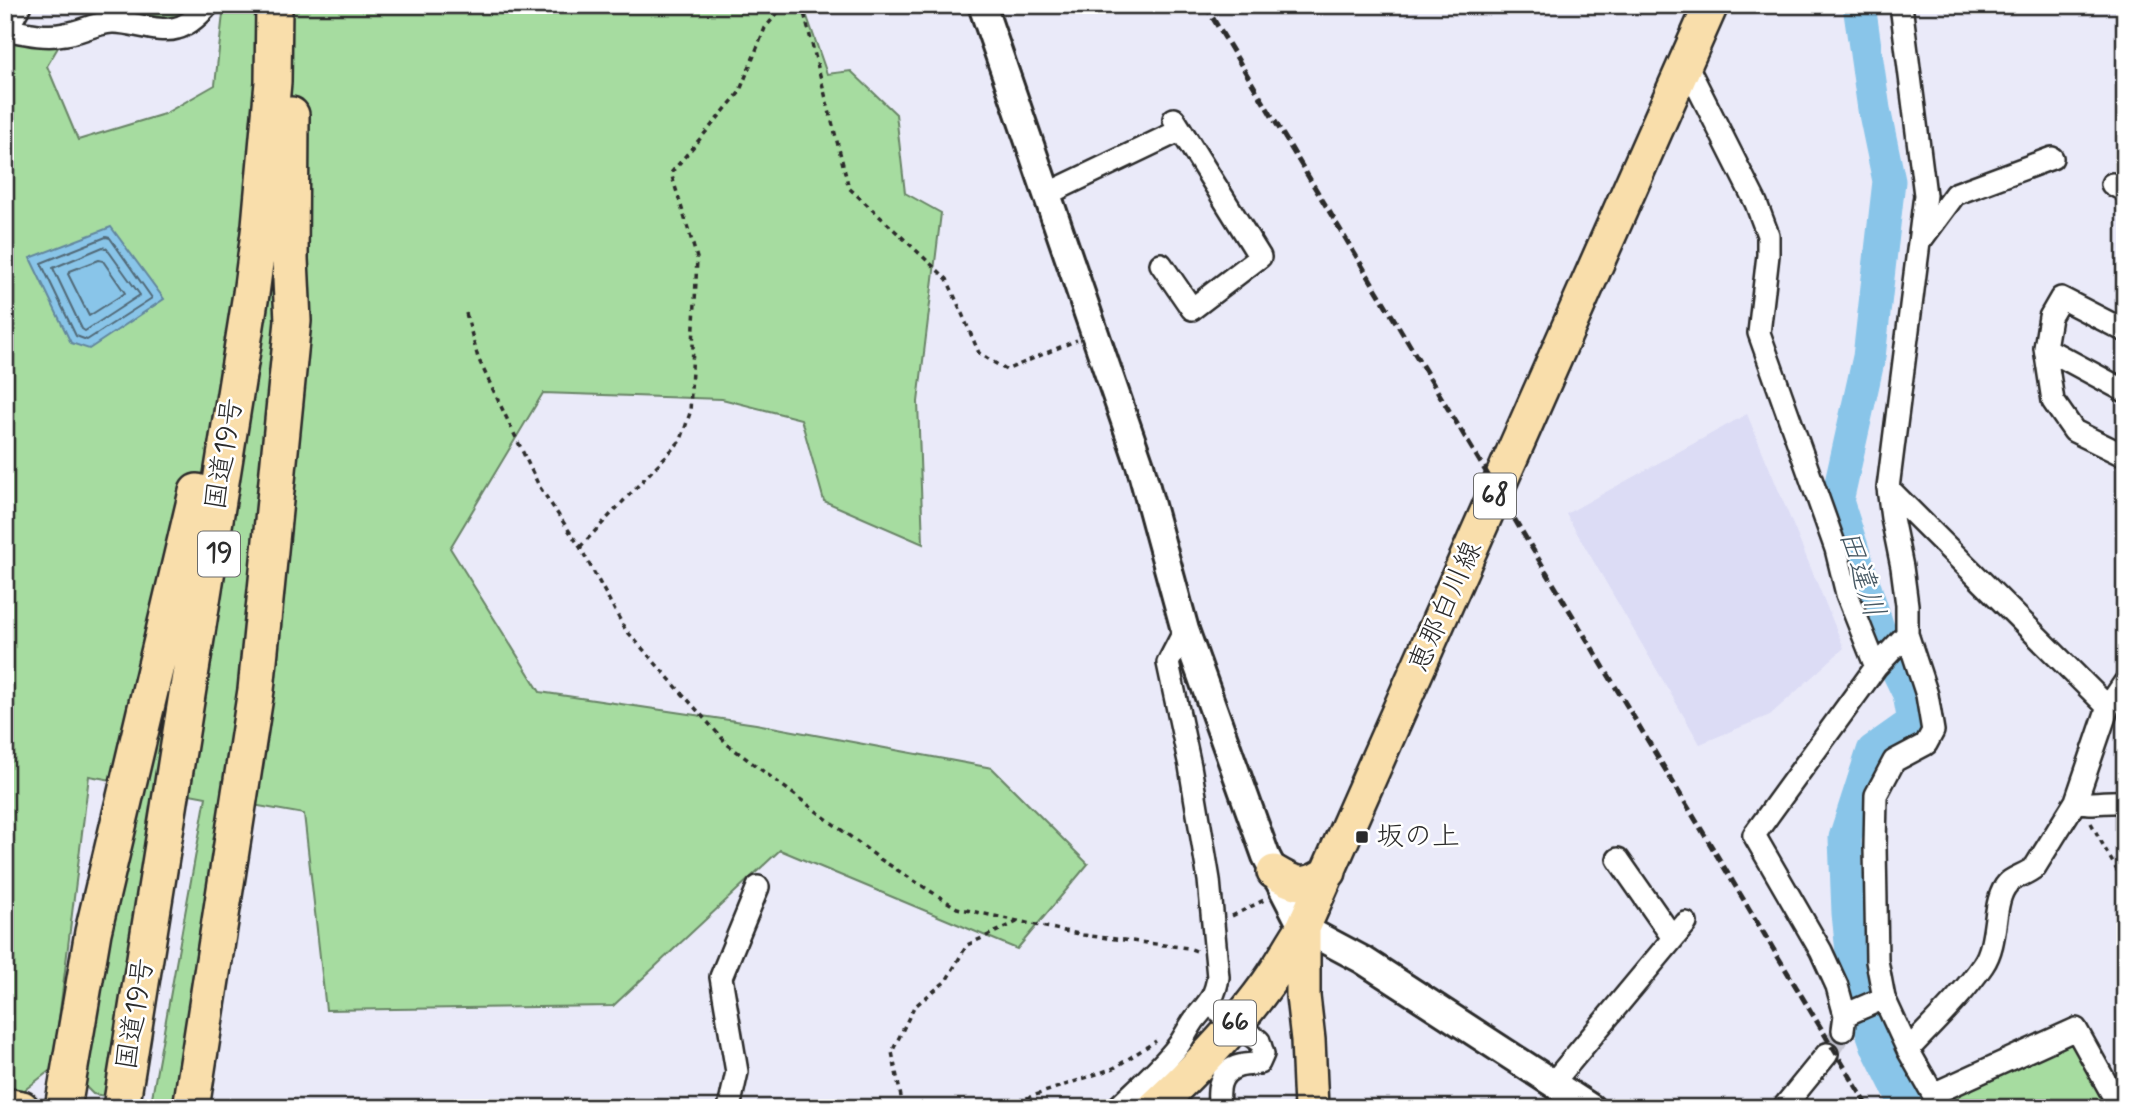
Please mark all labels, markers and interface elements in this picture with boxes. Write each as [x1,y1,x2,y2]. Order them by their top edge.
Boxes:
street label: 国道19号 [198,395,252,513]
road number: 68 [1474,474,1516,518]
water label: 田違川 [1829,525,1893,623]
road number: 19 [198,532,240,576]
street label: 恵那白川線 [1401,536,1491,678]
place label: 坂の上 [1376,819,1460,856]
marker: 坂の上 [1354,829,1370,845]
street label: 国道19号 [109,955,163,1073]
road number: 66 [1214,1000,1256,1046]

